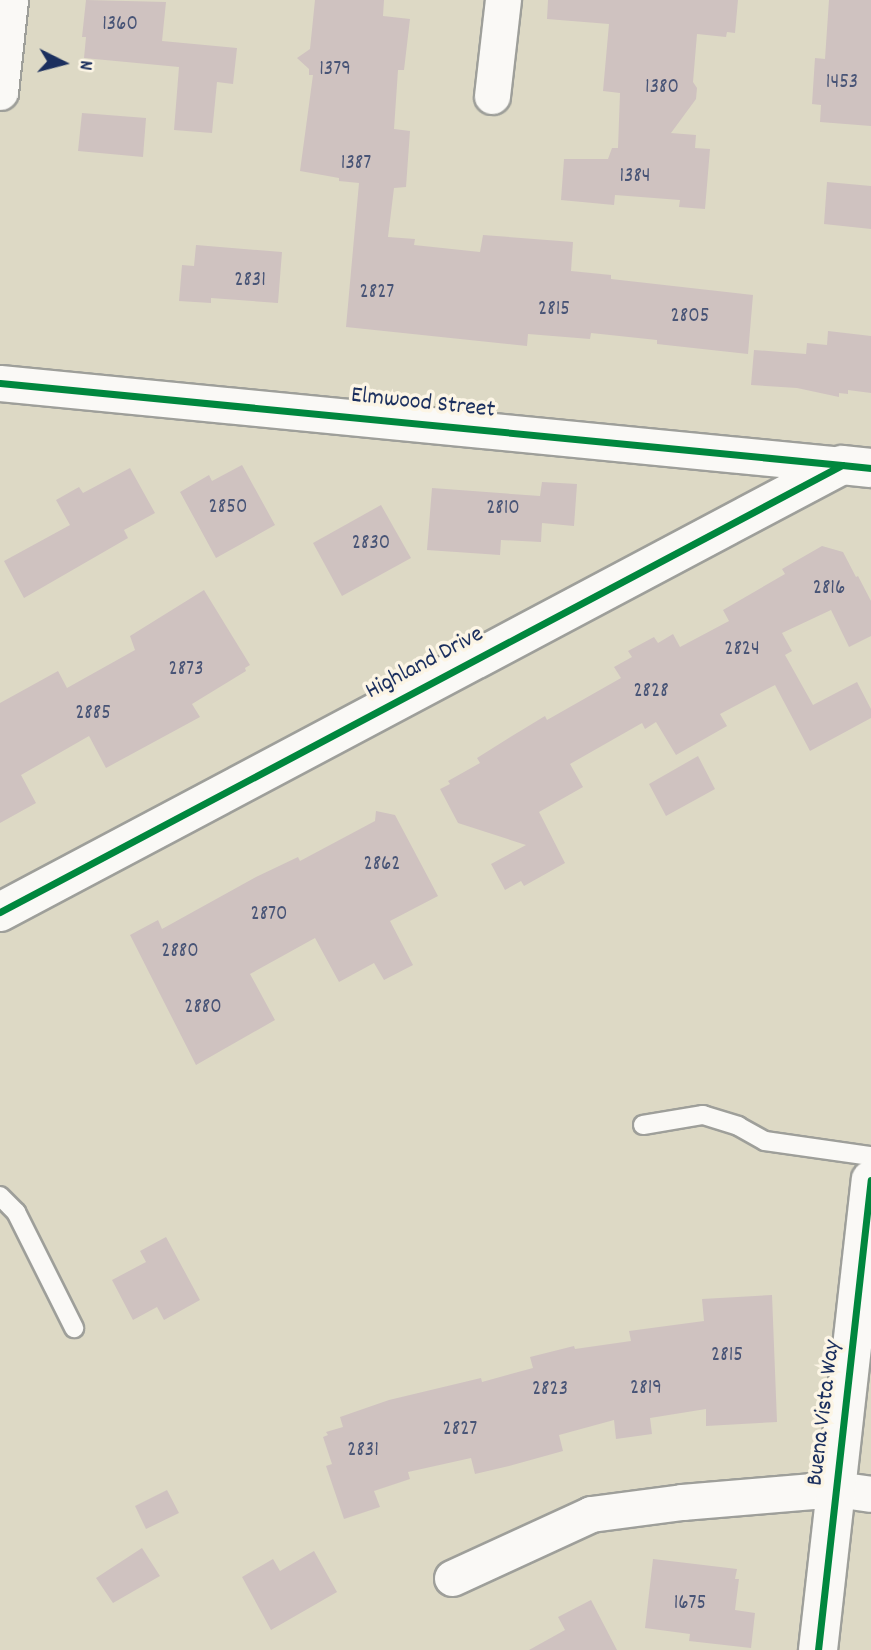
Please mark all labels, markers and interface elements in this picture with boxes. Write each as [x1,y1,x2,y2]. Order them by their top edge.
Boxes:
house number: 1360 [102,12,138,38]
north arrow [28,28,98,98]
house number: 1379 [319,57,351,83]
text: N [70,59,98,71]
house number: 1453 [826,70,858,96]
house number: 1380 [645,75,679,101]
house number: 1387 [341,151,371,177]
house number: 1384 [619,164,651,190]
house number: 2831 [234,268,266,294]
house number: 2827 [360,280,394,306]
house number: 2815 [538,297,570,323]
house number: 2805 [671,304,709,330]
street label: Elmwood Street [349,382,497,426]
house number: 2850 [209,495,247,521]
house number: 2810 [486,496,520,522]
house number: 2830 [352,531,390,557]
house number: 2816 [813,576,845,602]
street label: Highland Drive [361,621,489,707]
house number: 2824 [724,637,760,663]
house number: 2873 [169,657,203,683]
house number: 2828 [633,679,669,705]
house number: 2885 [75,701,111,727]
house number: 2862 [363,852,401,878]
house number: 2870 [250,902,288,928]
house number: 2880 [161,939,199,965]
house number: 2880 [184,995,222,1021]
street label: Buena Vista Way [802,1339,848,1487]
house number: 2815 [711,1343,743,1369]
house number: 2819 [630,1376,662,1402]
house number: 2823 [532,1377,568,1403]
house number: 2827 [443,1417,477,1443]
house number: 2831 [347,1438,379,1464]
house number: 1675 [674,1591,706,1617]

